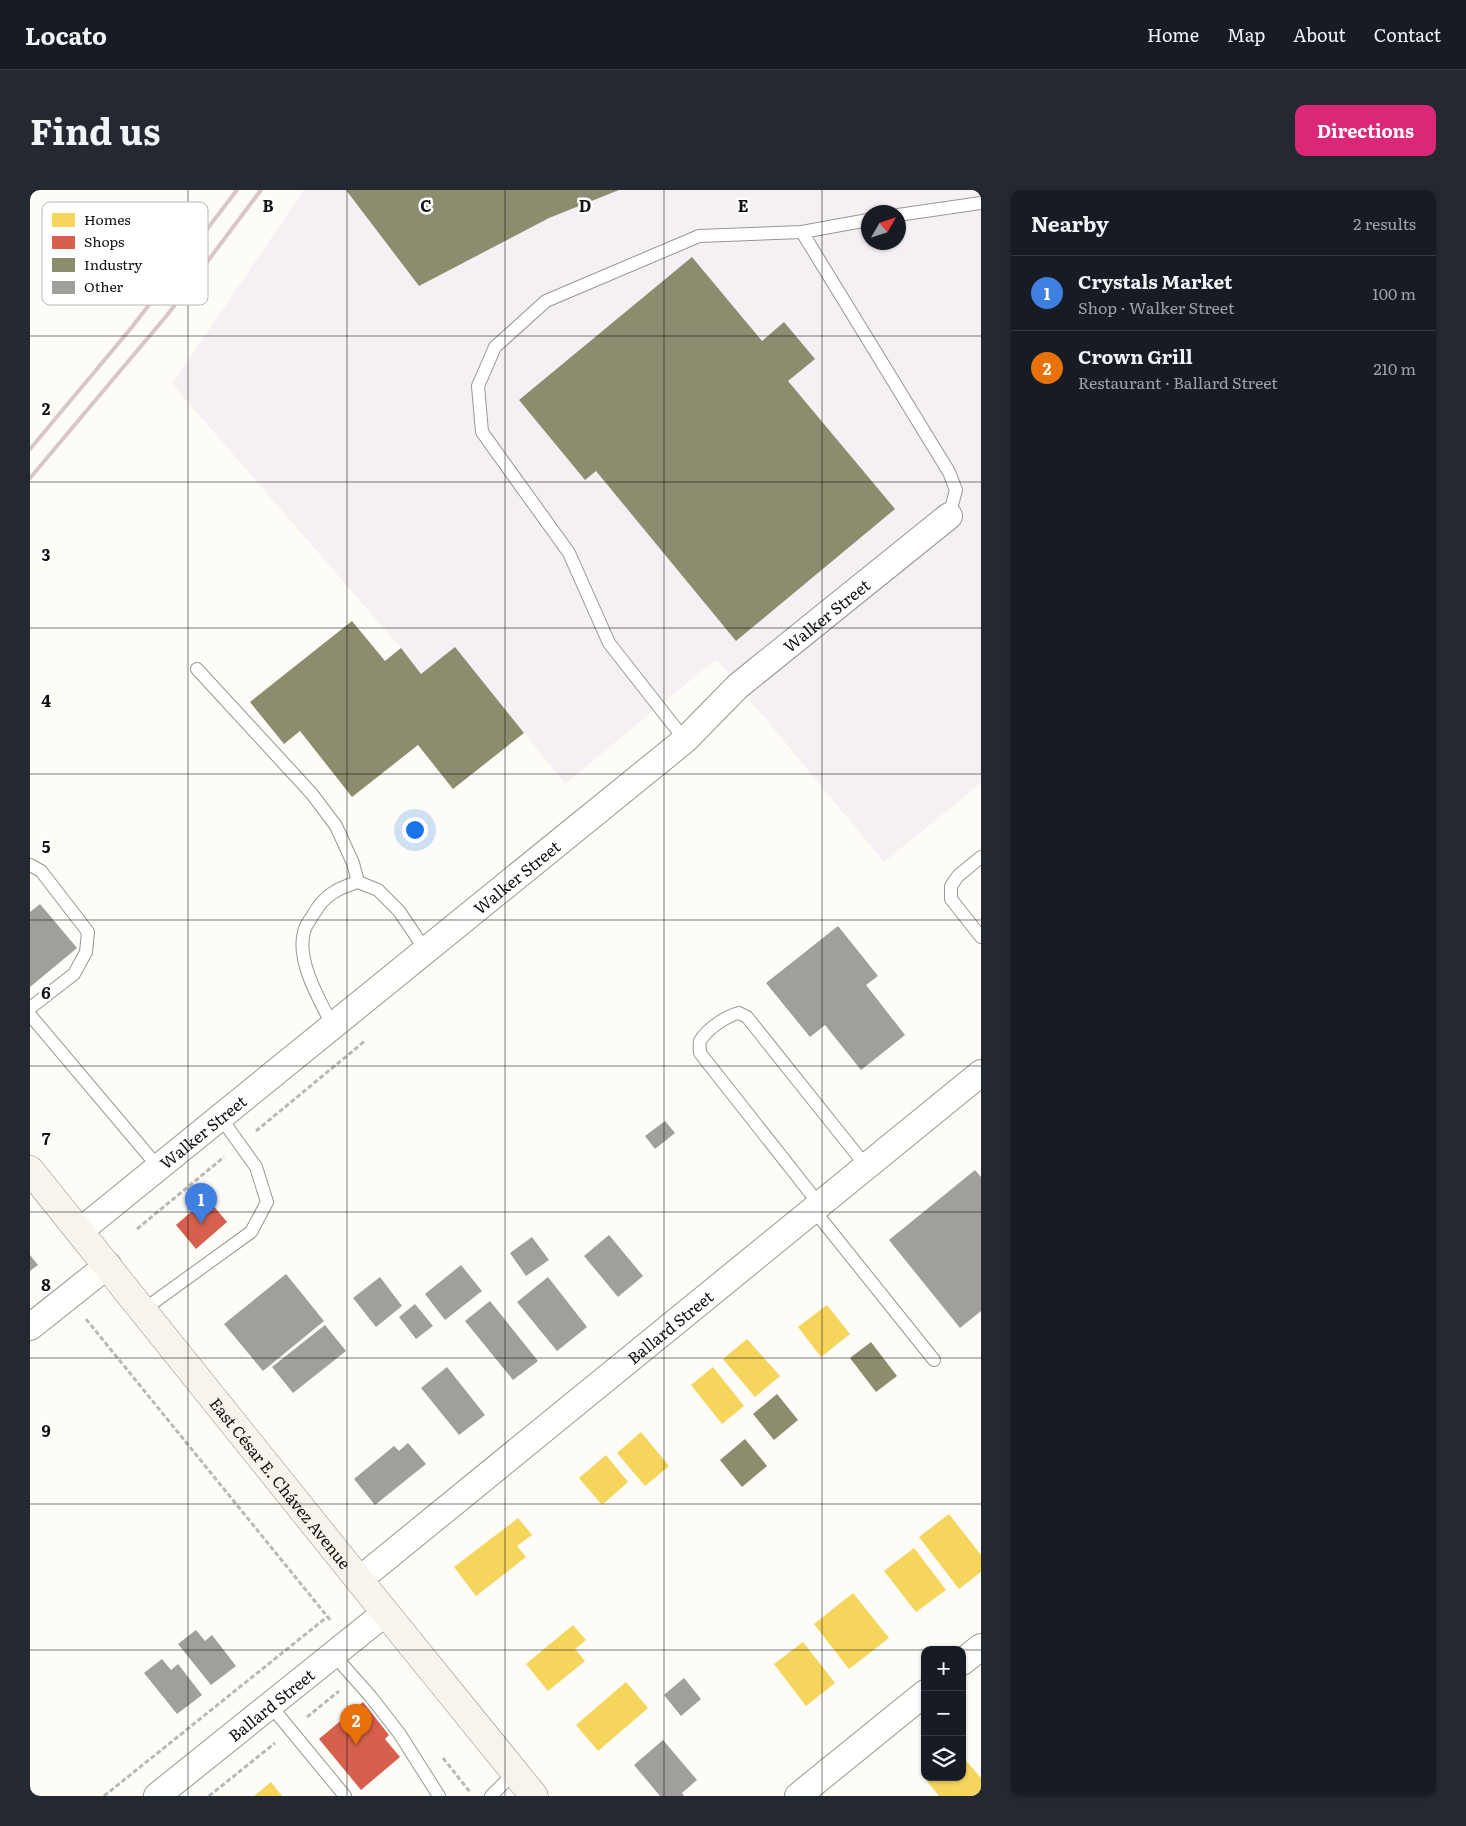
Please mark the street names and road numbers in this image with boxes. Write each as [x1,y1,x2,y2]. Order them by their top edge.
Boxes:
street label: Walker Street [777,572,875,657]
street label: Walker Street [468,834,565,919]
street label: Walker Street [154,1089,252,1174]
street label: Ballard Street [622,1284,718,1369]
street label: East César E. Chávez Avenue [205,1392,357,1574]
street label: Ballard Street [223,1662,320,1747]

